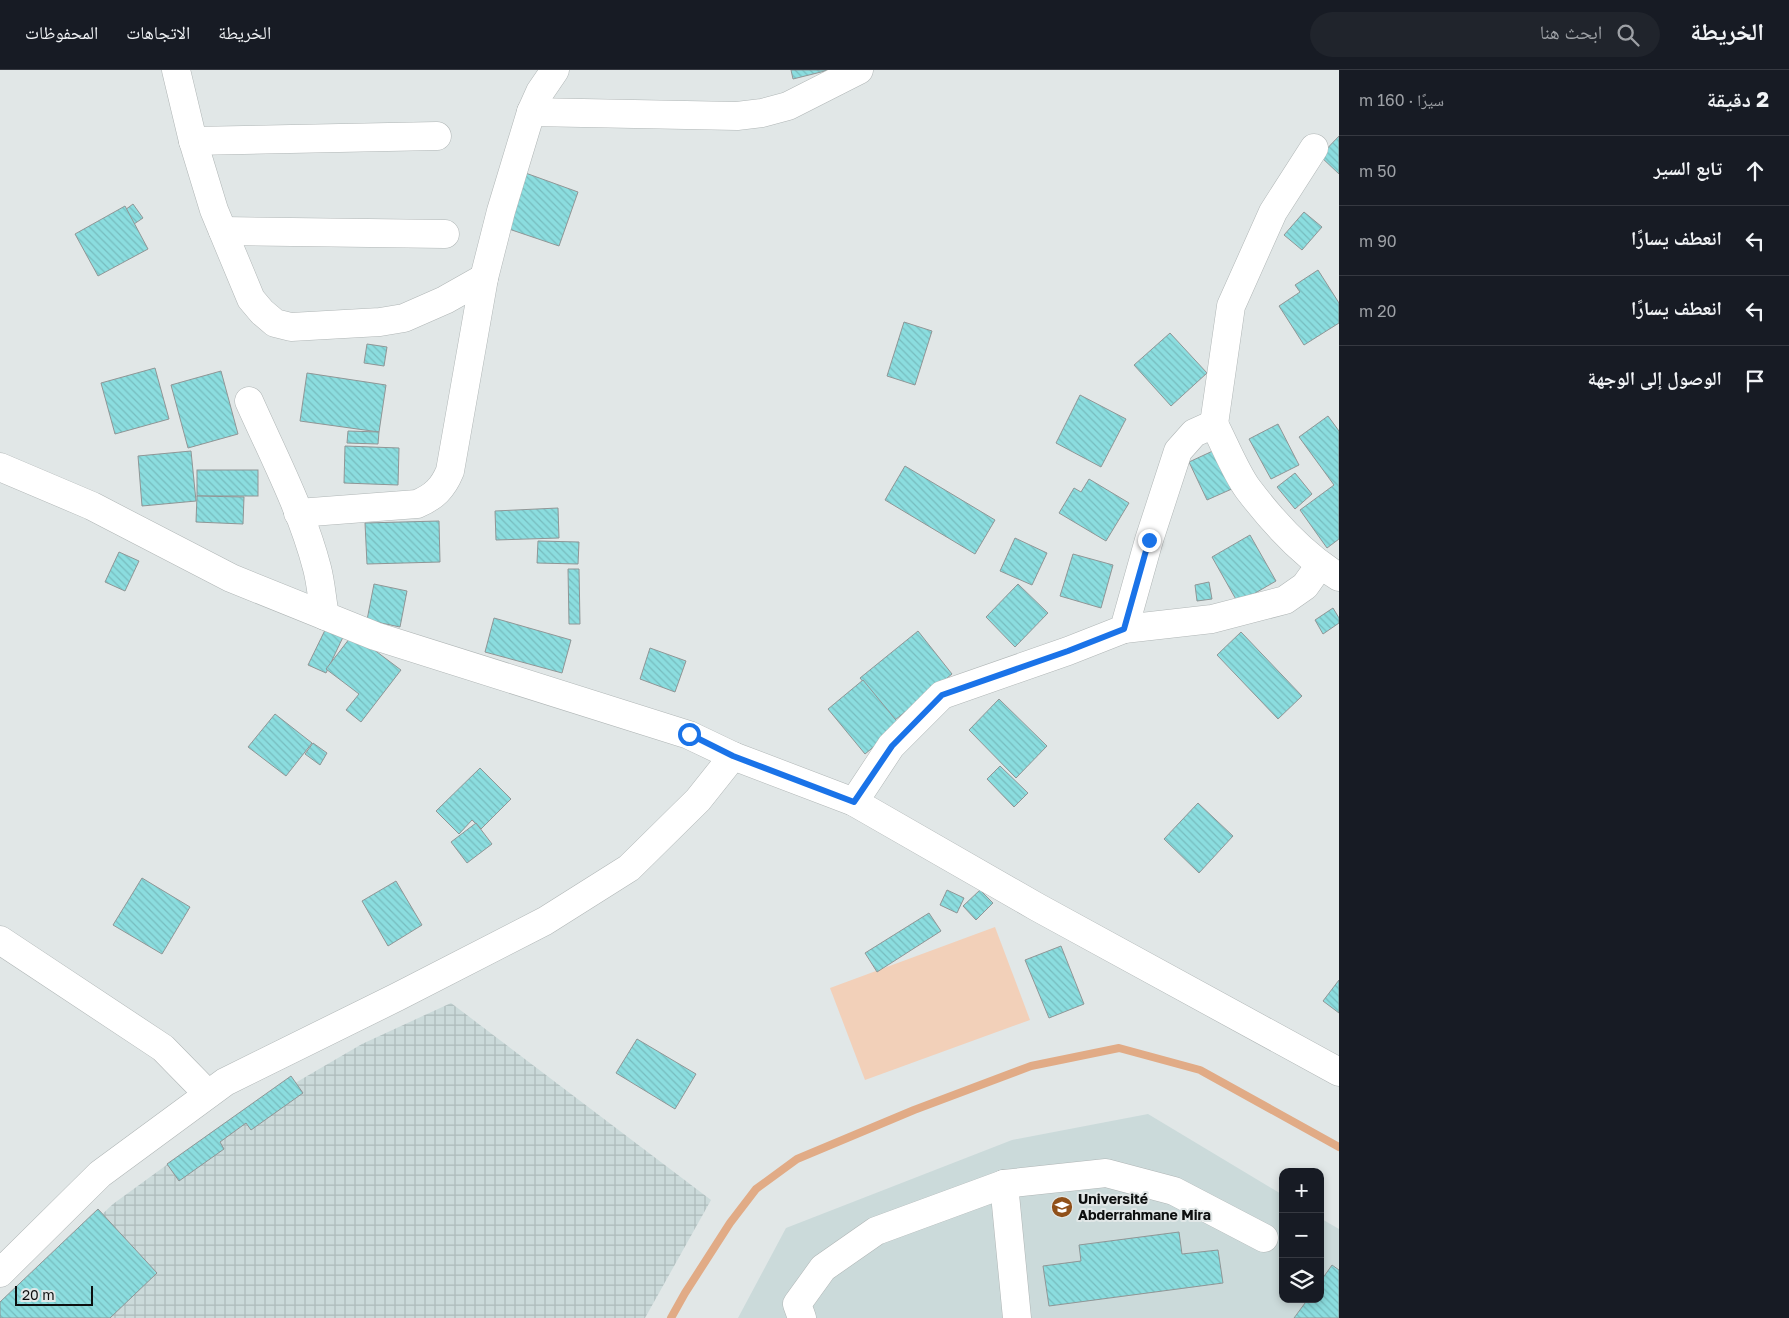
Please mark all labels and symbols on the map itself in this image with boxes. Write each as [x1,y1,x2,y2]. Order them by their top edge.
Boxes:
route end [1138,529,1161,552]
route start [678,723,701,746]
place label: Université Abderrahmane Mira [1078,1190,1211,1223]
school or university icon: Université Abderrahmane Mira [1050,1195,1074,1219]
scale bar [15,1283,92,1306]

